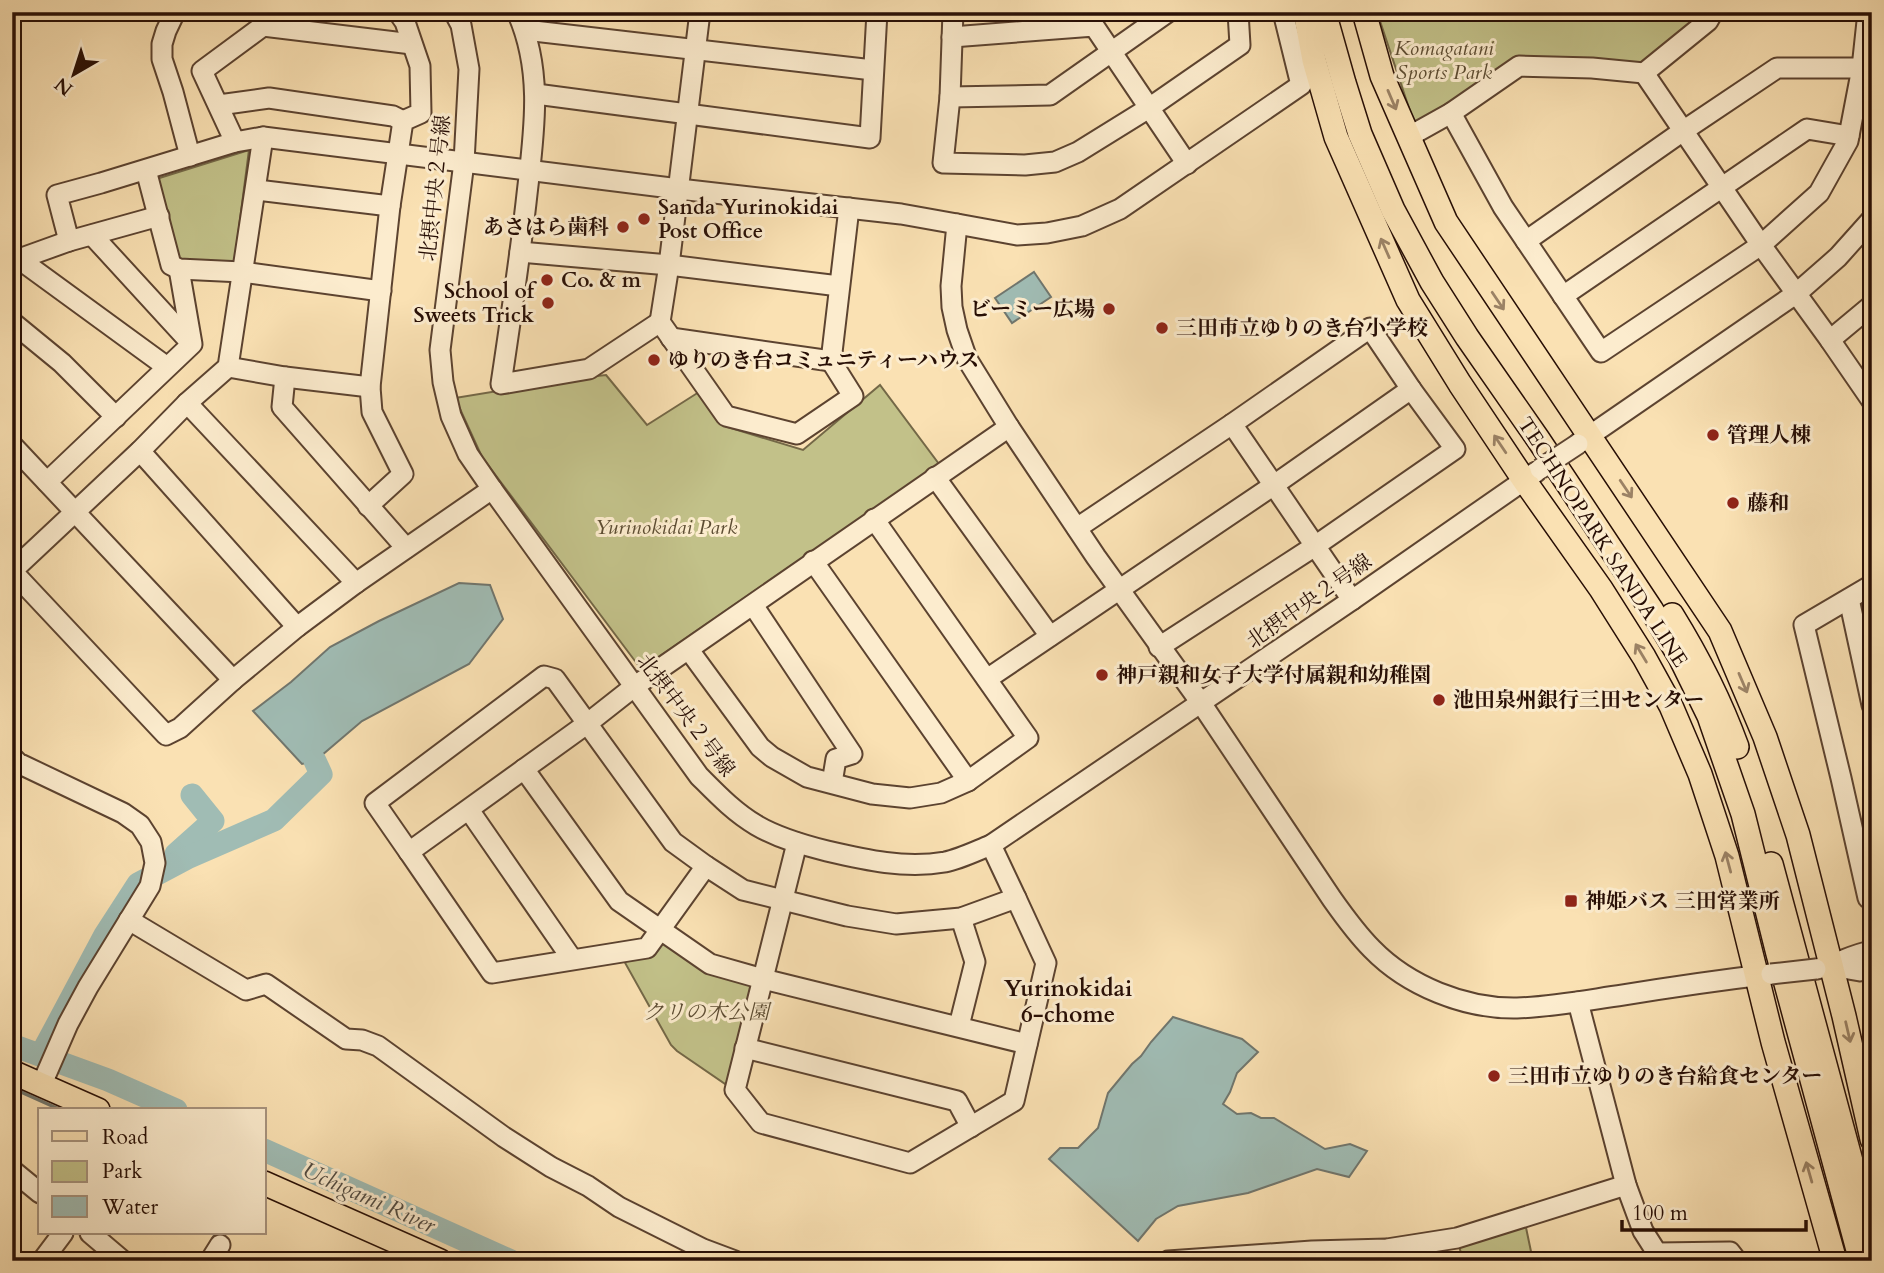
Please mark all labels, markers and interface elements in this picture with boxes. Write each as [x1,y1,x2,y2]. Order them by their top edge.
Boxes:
park label: Komagatani Sports Park [1394,34,1494,87]
north arrow [38,38,108,108]
text: N [49,71,79,102]
one-way arrow [1387,89,1400,111]
street label: 北摂中央２号線 [413,113,458,263]
place label: Sanda Yurinokidai Post Office [658,193,839,246]
marker: Sanda Yurinokidai Post Office [636,211,652,227]
place label: あさはら歯科 [483,213,609,242]
marker: あさはら歯科 [615,219,631,235]
one-way arrow [1378,238,1391,259]
place label: Co. & m [561,266,642,295]
marker: Co. & m [539,272,555,288]
place label: School of Sweets Trick [413,277,538,330]
one-way arrow [1491,291,1505,310]
marker: School of Sweets Trick [540,295,556,311]
place label: ビーミー広場 [970,295,1095,324]
marker: ビーミー広場 [1101,301,1117,317]
place label: 三田市立ゆりのき台小学校 [1176,314,1428,343]
marker: 三田市立ゆりのき台小学校 [1154,320,1170,336]
place label: ゆりのき台コミュニティーハウス [668,346,979,375]
marker: ゆりのき台コミュニティーハウス [646,352,662,368]
street label: TECHNOPARK SANDA LINE [1511,412,1695,673]
place label: 管理人棟 [1727,421,1811,450]
marker: 管理人棟 [1705,427,1721,443]
one-way arrow [1493,435,1507,454]
one-way arrow [1619,479,1633,498]
place label: 藤和 [1747,489,1789,518]
marker: 藤和 [1725,495,1741,511]
park label: Yurinokidai Park [595,513,738,542]
street label: 北摂中央２号線 [1241,547,1378,655]
one-way arrow [1634,643,1648,663]
street label: 北摂中央２号線 [630,648,741,783]
place label: 神戸親和女子大学付属親和幼稚園 [1116,661,1431,690]
marker: 神戸親和女子大学付属親和幼稚園 [1094,667,1110,683]
one-way arrow [1737,672,1750,694]
place label: 池田泉州銀行三田センター [1453,686,1704,715]
marker: 池田泉州銀行三田センター [1431,692,1447,708]
one-way arrow [1721,851,1734,874]
place label: 神姫バス 三田営業所 [1585,887,1780,916]
marker: 神姫バス 三田営業所 [1563,893,1579,909]
district label: Yurinokidai 6-chome [1004,973,1132,1030]
park label: クリの木公園 [643,998,772,1027]
one-way arrow [1841,1020,1855,1043]
place label: 三田市立ゆりのき台給食センター [1508,1062,1822,1091]
marker: 三田市立ゆりのき台給食センター [1486,1068,1502,1084]
legend [38,1108,266,1234]
text: Road [102,1123,148,1152]
water label: Uchigami River [297,1154,442,1241]
text: Park [102,1157,143,1186]
one-way arrow [1801,1161,1814,1183]
scale bar [1622,1189,1805,1233]
text: Water [101,1193,158,1222]
text: 100 m [1632,1199,1688,1228]

